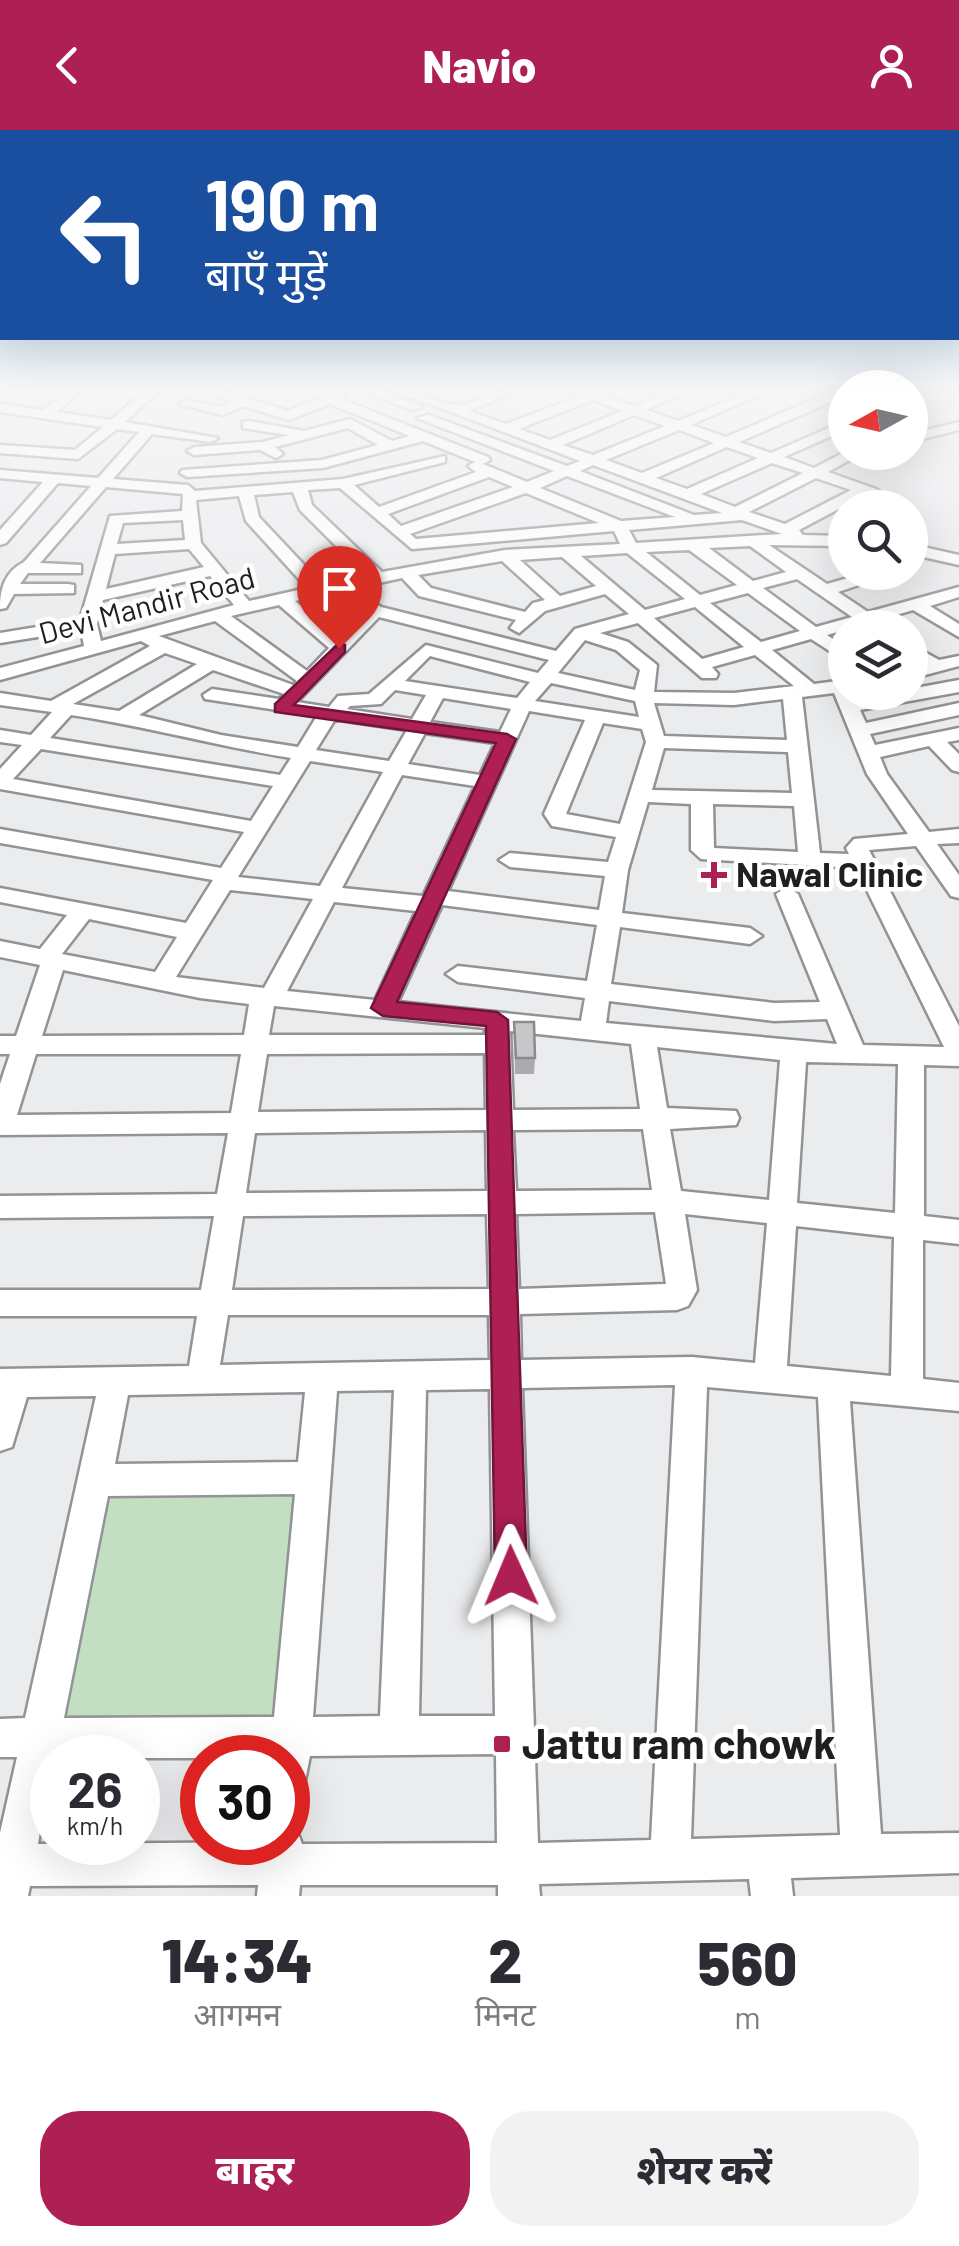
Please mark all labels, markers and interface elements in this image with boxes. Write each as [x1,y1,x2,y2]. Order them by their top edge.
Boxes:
icon: back [40,38,95,93]
text: Navio [423,38,536,92]
icon: person [864,38,919,93]
text: 190 m [205,161,379,245]
icon: left [40,170,170,300]
text: बाएँ मुड़ें [205,246,327,300]
north arrow [828,370,928,470]
map controls [828,370,928,710]
button: search [828,490,928,590]
pin [297,546,382,649]
street label: Devi Mandir Road [35,558,258,650]
icon: arrive [312,561,367,616]
button: layers [828,610,928,710]
place label: Nawal Clinic [736,852,923,894]
marker: Nawal Clinic [701,862,727,888]
position arrow [459,1524,563,1628]
place label: Jattu ram chowk [522,1717,836,1767]
marker: Jattu ram chowk [491,1733,513,1755]
speed limit sign: 30 [180,1735,310,1865]
text: 26 [68,1758,122,1818]
text: km/h [67,1810,123,1840]
text: 14:34 [162,1923,313,1995]
text: 2 [488,1923,522,1995]
text: 560 [698,1926,797,1998]
text: आगमन [194,1994,281,2032]
text: मिनट [475,1994,536,2032]
text: m [734,1997,761,2035]
button: बाहर [40,2111,470,2226]
button: शेयर करें [490,2111,919,2226]

